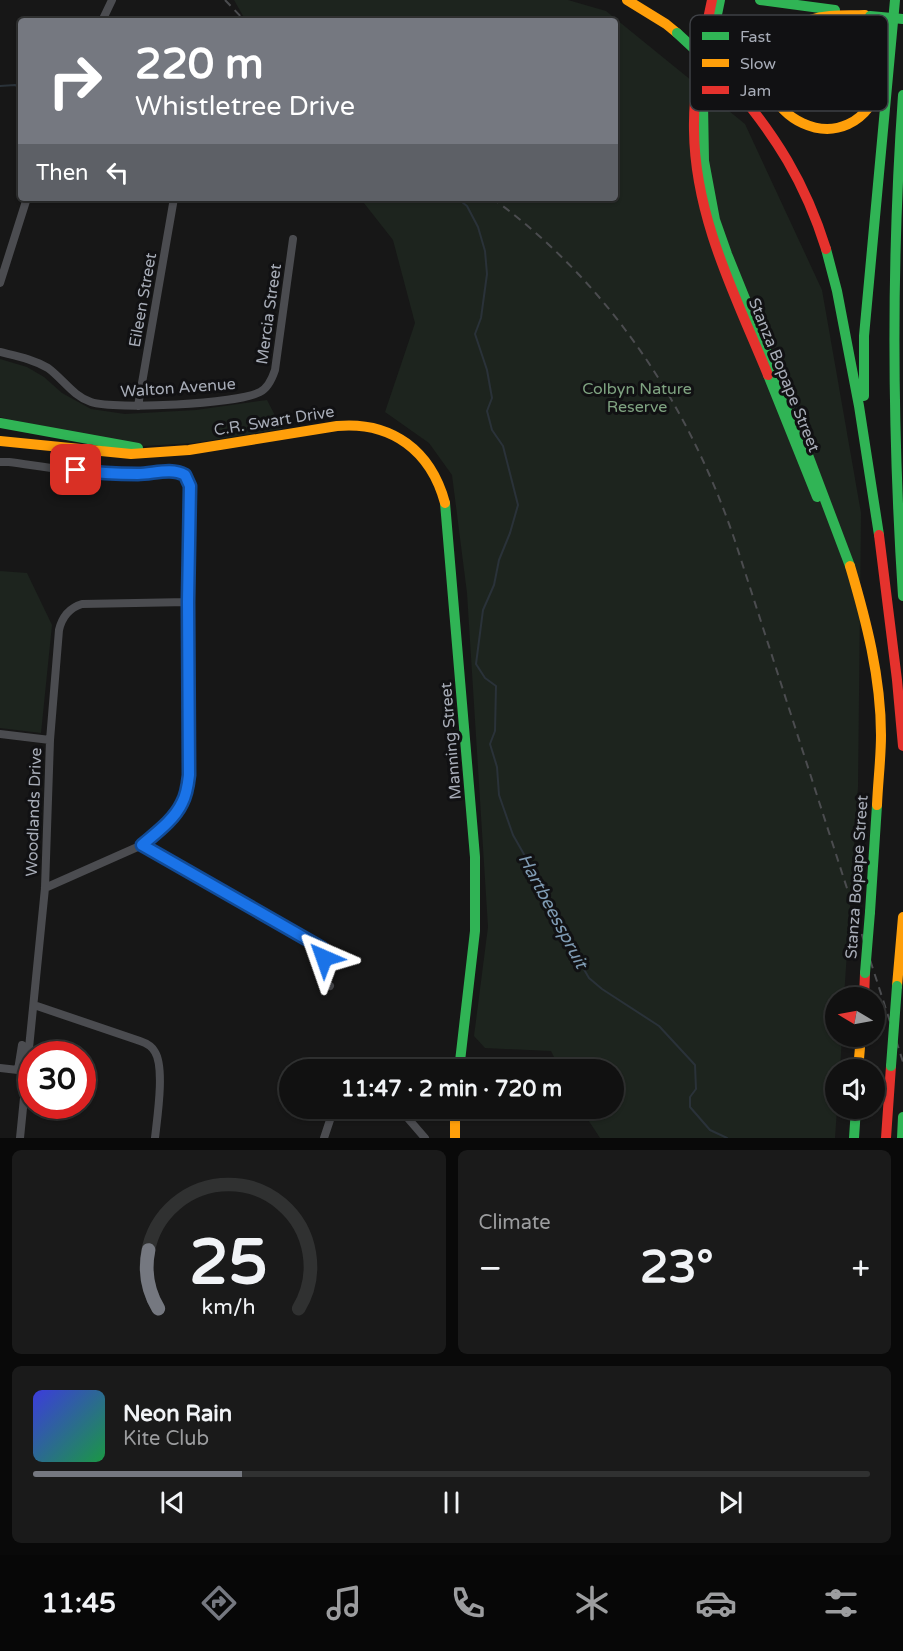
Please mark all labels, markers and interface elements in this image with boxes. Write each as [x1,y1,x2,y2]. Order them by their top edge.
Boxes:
legend [690,15,888,111]
text: Fast [740,27,771,47]
text: 220 m [135,39,264,90]
icon: right [36,42,114,120]
text: Slow [740,54,776,74]
text: Jam [740,81,771,101]
text: Whistletree Drive [135,90,355,123]
icon: left [101,156,134,189]
text: Then [36,160,89,186]
street label: Eileen Street [125,251,161,349]
street label: Mercia Street [252,262,286,366]
street label: Stanza Bopape Street [744,295,824,455]
street label: Walton Avenue [120,374,236,402]
park label: Colbyn Nature Reserve [582,379,692,417]
street label: C.R. Swart Drive [212,402,336,440]
pin [50,444,101,495]
icon: arrive [59,453,92,486]
street label: Manning Street [436,682,466,800]
street label: Woodlands Drive [22,747,46,877]
street label: Stanza Bopape Street [841,794,873,960]
water label: Hartbeesspruit [513,850,594,974]
position arrow [292,926,356,990]
north arrow [825,987,885,1047]
map controls [825,987,885,1119]
speed limit sign: 30 [18,1041,96,1119]
button: sound [825,1059,885,1119]
text: 11:47 · 2 min · 720 m [341,1076,562,1102]
text: Climate [479,1211,551,1235]
text: 25 [190,1226,268,1301]
text: 23° [640,1241,713,1295]
text: − [479,1249,502,1288]
text: + [851,1249,870,1288]
text: km/h [202,1294,256,1320]
text: Neon Rain [123,1401,232,1427]
text: Kite Club [123,1427,209,1451]
icon: previous [156,1486,189,1519]
icon: pause [435,1486,468,1519]
icon: next [714,1486,747,1519]
icon: directions [198,1582,240,1624]
icon: music [323,1582,365,1624]
icon: phone [447,1582,489,1624]
icon: climate [571,1582,613,1624]
icon: car [695,1582,737,1624]
icon: filters [820,1582,862,1624]
text: 11:45 [41,1587,116,1620]

